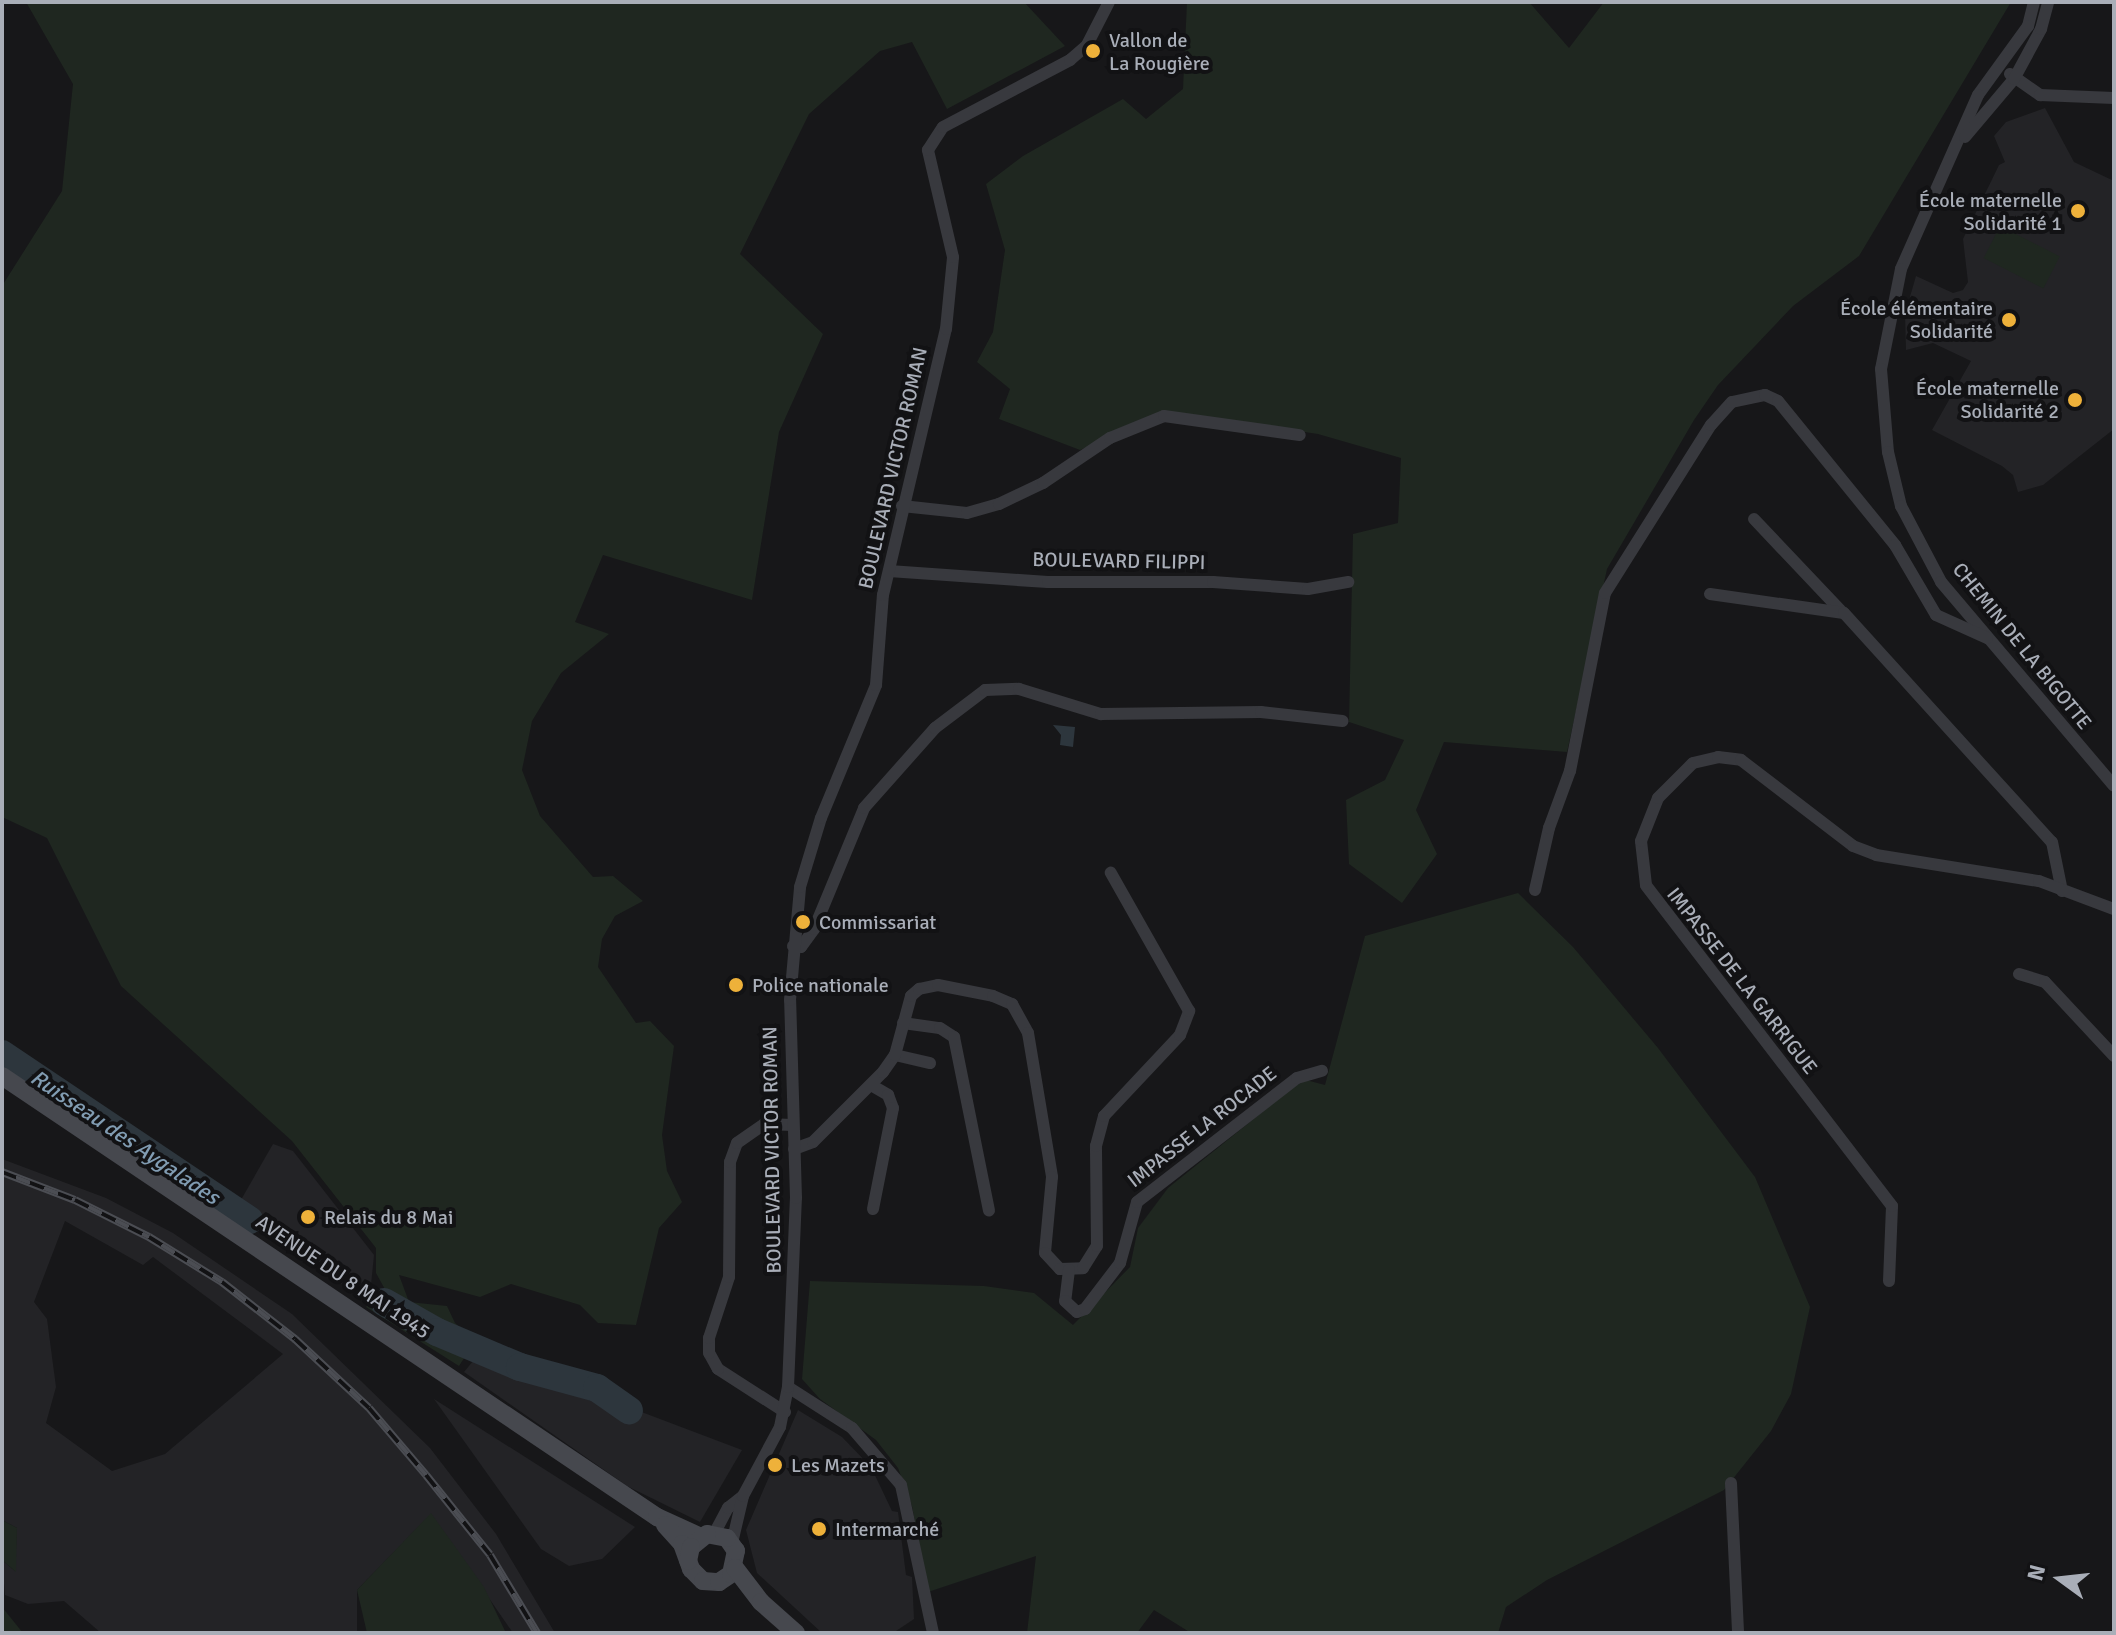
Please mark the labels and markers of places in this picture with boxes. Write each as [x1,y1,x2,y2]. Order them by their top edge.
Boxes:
place label: Vallon de La Rougière [1109,28,1210,75]
marker: Vallon de La Rougière [1084,42,1102,60]
place label: École maternelle Solidarité 1 [1919,188,2062,235]
marker: École maternelle Solidarité 1 [2069,202,2087,220]
place label: École élémentaire Solidarité [1840,296,1993,343]
marker: École élémentaire Solidarité [2000,311,2018,329]
place label: École maternelle Solidarité 2 [1916,376,2059,423]
marker: École maternelle Solidarité 2 [2066,391,2084,409]
place label: Commissariat [819,910,936,934]
marker: Commissariat [794,913,812,931]
place label: Police nationale [752,973,889,997]
marker: Police nationale [727,976,745,994]
place label: Relais du 8 Mai [324,1205,453,1229]
marker: Relais du 8 Mai [299,1208,317,1226]
place label: Les Mazets [791,1453,885,1477]
marker: Les Mazets [766,1456,784,1474]
place label: Intermarché [835,1517,939,1541]
marker: Intermarché [810,1520,828,1538]

